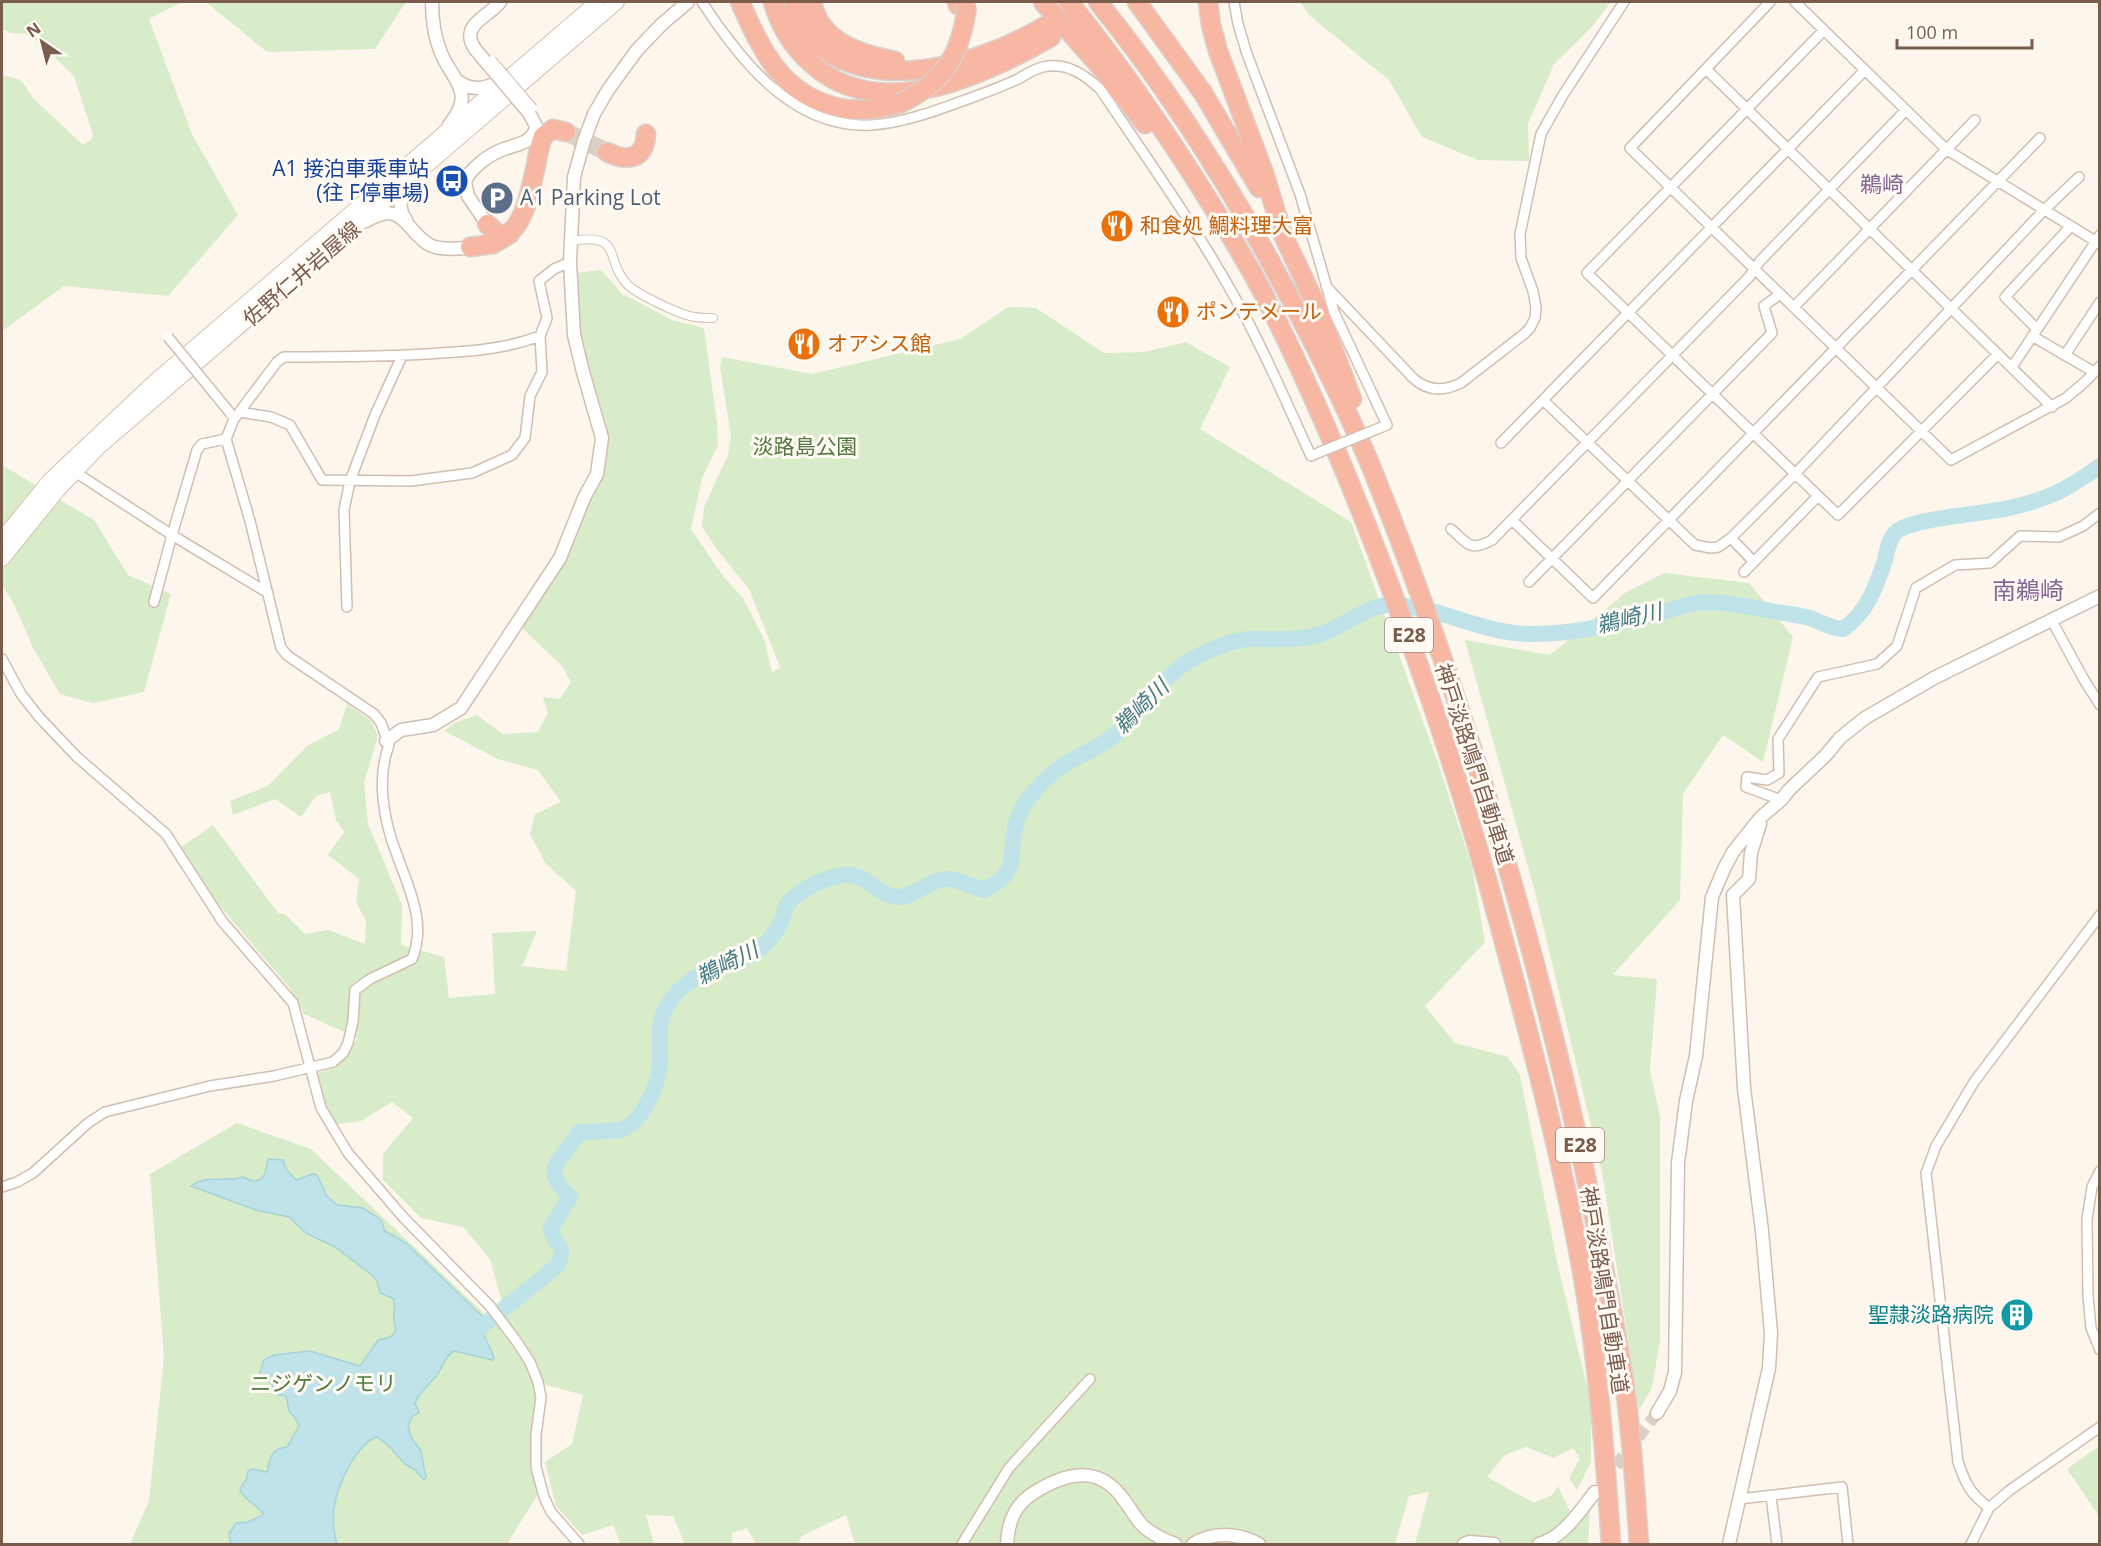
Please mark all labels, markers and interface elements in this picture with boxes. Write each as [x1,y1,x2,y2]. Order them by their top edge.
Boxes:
north arrow [12,12,72,72]
scale bar [1897,12,2032,50]
text: N [22,17,45,42]
text: 100 m [1906,20,1958,44]
place label: A1 接泊車乘車站 (往 F停車場) [272,154,429,206]
bus stop icon: A1 接泊車乘車站 (往 F停車場) [434,163,470,199]
district label: 鵜崎 [1860,168,1904,198]
parking icon: A1 Parking Lot [479,180,515,216]
place label: A1 Parking Lot [520,183,661,211]
restaurant icon: 和食処 鯛料理大富 [1099,208,1135,244]
place label: 和食処 鯛料理大富 [1140,211,1313,239]
street label: 佐野仁井岩屋線 [237,214,366,332]
restaurant icon: ポンテメール [1155,294,1191,330]
place label: ポンテメール [1196,297,1322,325]
restaurant icon: オアシス館 [786,326,822,362]
place label: オアシス館 [827,329,931,357]
park label: 淡路島公園 [753,432,858,460]
district label: 南鵜崎 [1992,573,2064,606]
water label: 鵜崎川 [1593,595,1666,639]
road number: E28 [1385,618,1433,652]
street label: 神戸淡路鳴門自動車道 [1429,660,1521,868]
water label: 鵜崎川 [1106,670,1176,739]
water label: 鵜崎川 [690,933,765,990]
road number: E28 [1556,1128,1604,1162]
street label: 神戸淡路鳴門自動車道 [1575,1184,1635,1396]
building icon: 聖隷淡路病院 [1999,1297,2035,1333]
place label: 聖隷淡路病院 [1868,1300,1994,1328]
park label: ニジゲンノモリ [250,1369,396,1397]

